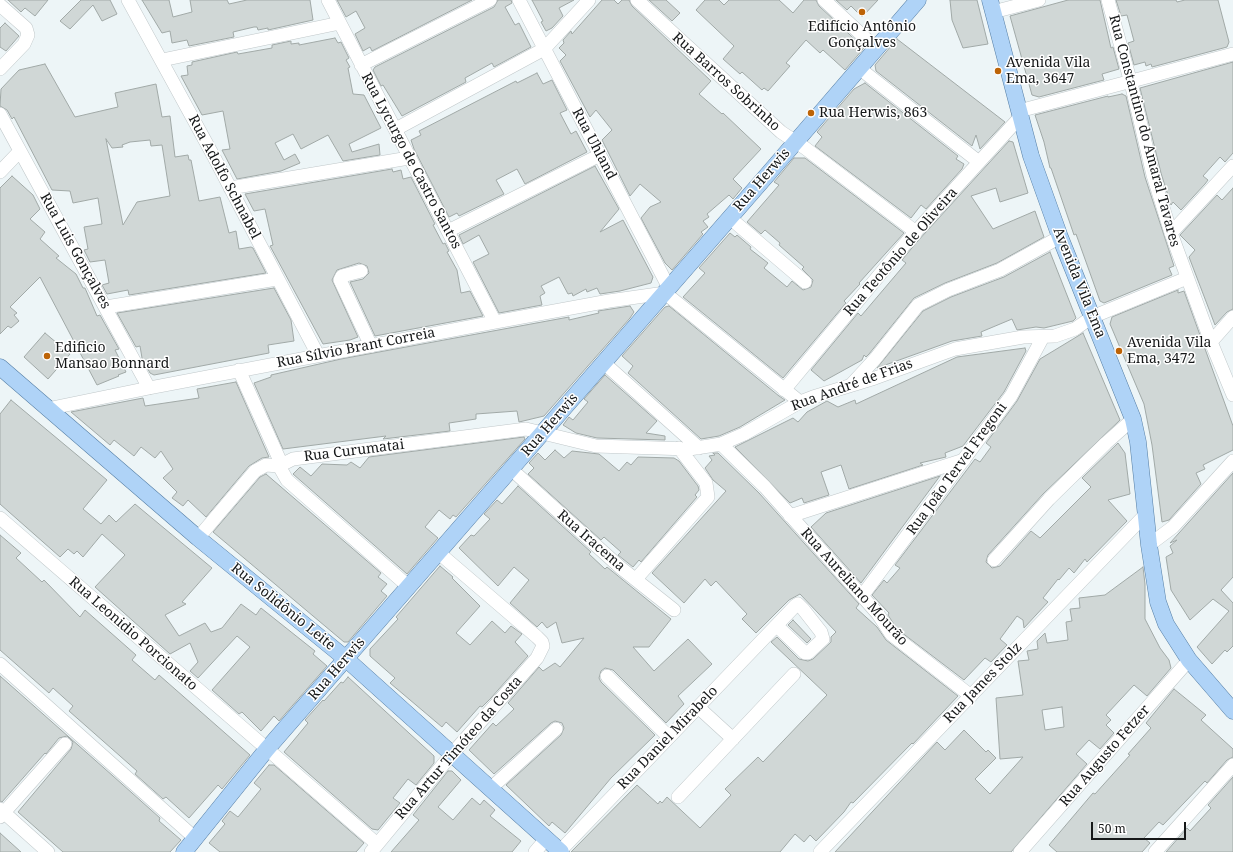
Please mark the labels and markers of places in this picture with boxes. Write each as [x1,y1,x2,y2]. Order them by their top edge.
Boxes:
marker: Edifício Antônio Gonçalves [857,7,867,17]
place label: Edifício Antônio Gonçalves [808,19,916,52]
place label: Avenida Vila Ema, 3647 [1006,55,1090,88]
marker: Avenida Vila Ema, 3647 [993,66,1003,76]
place label: Rua Herwis, 863 [819,105,927,121]
marker: Rua Herwis, 863 [806,108,816,118]
place label: Avenida Vila Ema, 3472 [1127,335,1211,368]
place label: Edificio Mansao Bonnard [55,340,169,372]
marker: Avenida Vila Ema, 3472 [1114,346,1124,356]
marker: Edificio Mansao Bonnard [42,351,52,361]

